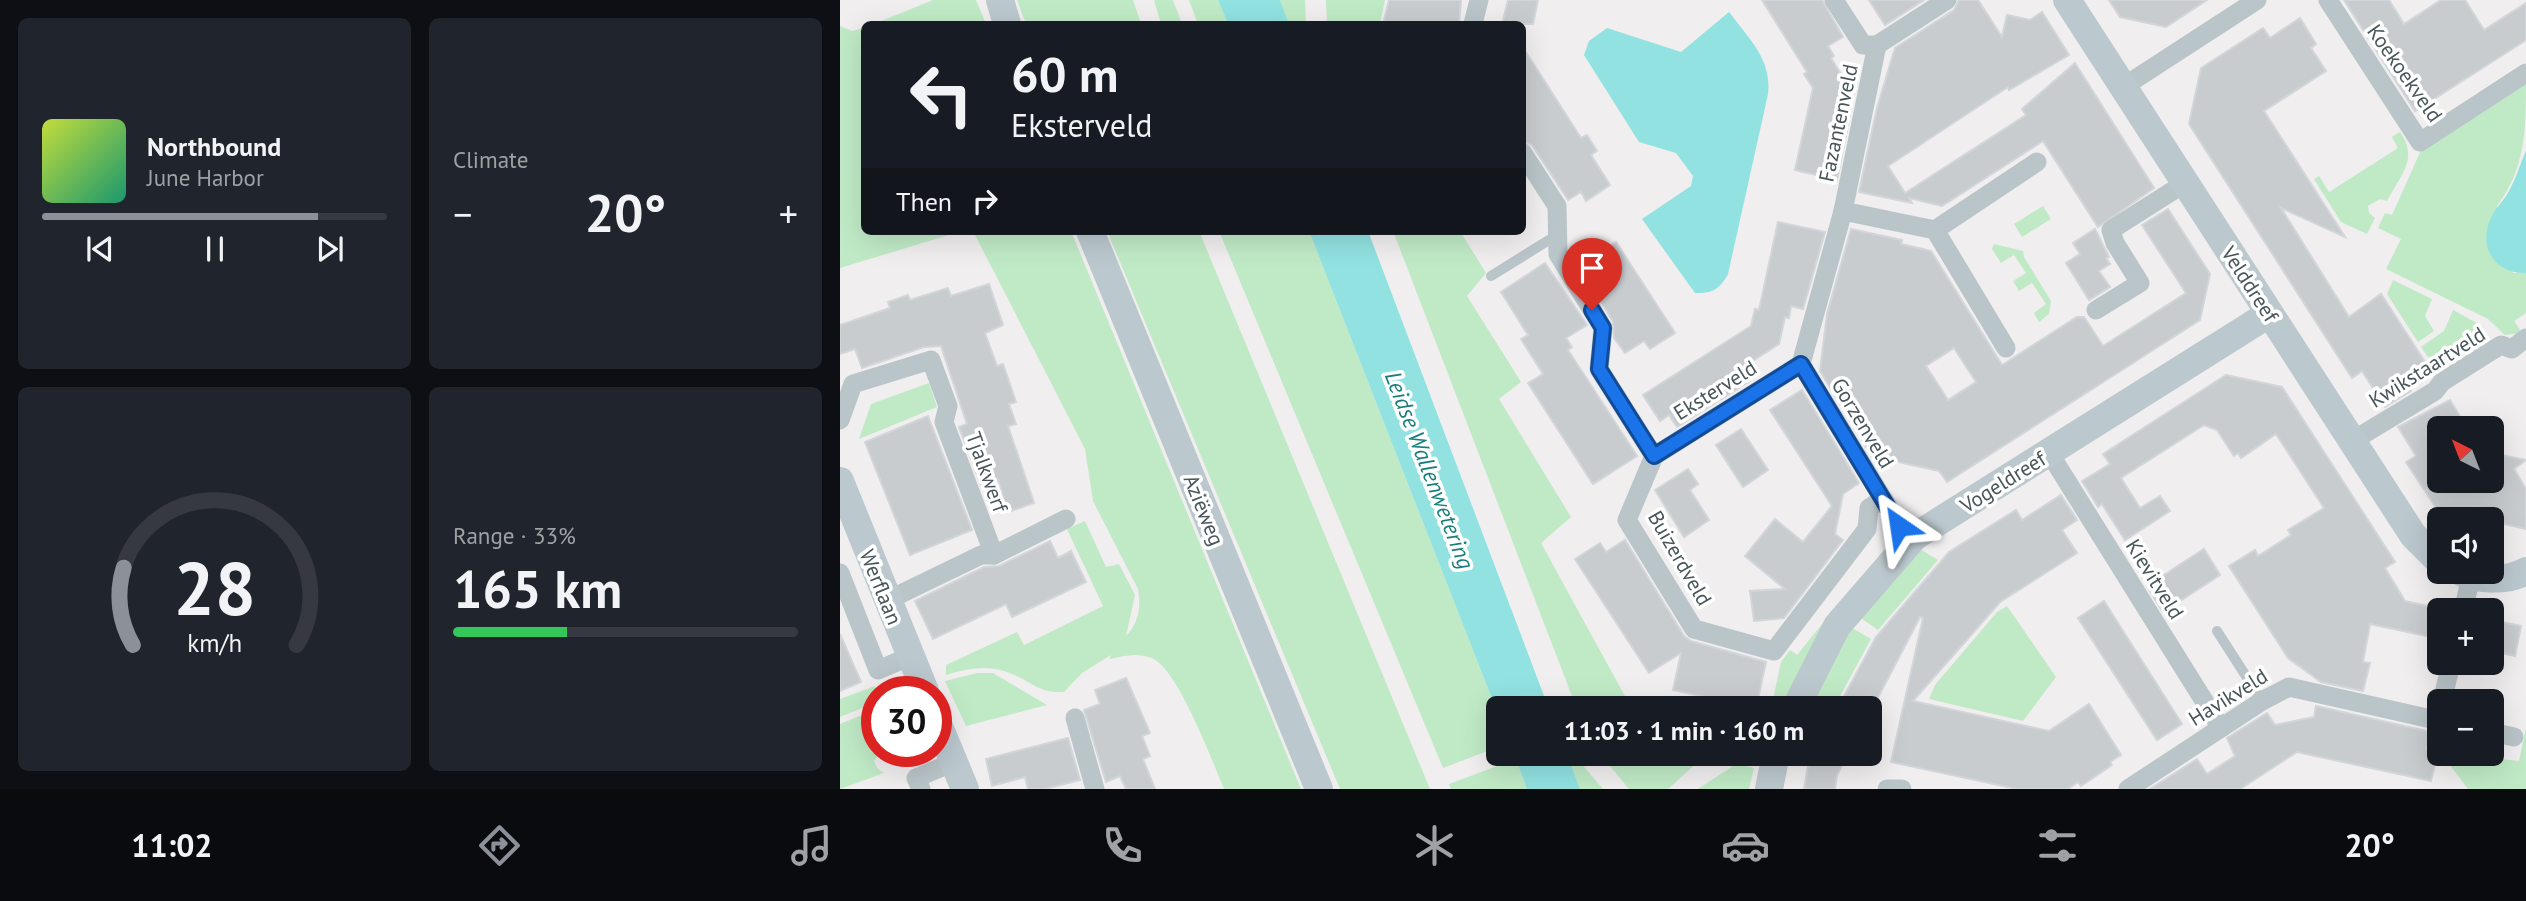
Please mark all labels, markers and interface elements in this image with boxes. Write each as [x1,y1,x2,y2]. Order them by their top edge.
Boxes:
street label: Koekoekveld [2361,19,2449,127]
text: 60 m [1011,42,1118,106]
icon: left [896,49,987,140]
street label: Fazantenveld [1812,62,1864,184]
text: Eksterveld [1011,104,1152,146]
text: Northbound [147,130,281,163]
text: Climate [453,145,528,174]
text: June Harbor [147,163,264,192]
text: 20° [585,179,666,246]
icon: right [966,182,1004,220]
text: Then [896,185,952,218]
text: − [453,189,472,238]
text: + [779,189,798,238]
icon: previous [81,230,119,268]
icon: pause [196,230,234,268]
icon: next [311,230,349,268]
pin [1562,238,1622,310]
street label: Velddreef [2215,240,2285,328]
icon: arrive [1573,249,1611,287]
street label: Kwikstaartveld [2364,320,2490,414]
street label: Eksterveld [1668,354,1762,426]
water label: Leidse Wallenwetering [1379,367,1481,573]
street label: Gorzenveld [1826,373,1900,473]
north arrow [2427,416,2504,494]
map controls [2427,416,2504,766]
street label: Tjalkwerf [960,428,1014,517]
street label: Vogeldreef [1954,444,2052,519]
street label: Aziëweg [1178,471,1230,549]
position arrow [1862,489,1936,563]
street label: Buizerdveld [1642,506,1718,610]
button: sound [2427,507,2504,584]
text: Range · 33% [453,521,576,550]
street label: Kievitveld [2120,534,2190,624]
text: 28 [173,541,256,635]
street label: Werflaan [854,545,908,629]
text: 165 km [453,555,622,622]
button: + [2427,598,2504,675]
text: km/h [187,627,242,659]
street label: Havikveld [2183,662,2273,732]
speed limit sign: 30 [861,676,952,767]
button: − [2427,689,2504,766]
text: 11:03 · 1 min · 160 m [1564,714,1804,747]
icon: directions [475,821,524,870]
icon: music [787,821,836,870]
icon: phone [1098,821,1147,870]
icon: climate [1410,821,1459,870]
icon: car [1721,821,1770,870]
icon: filters [2033,821,2082,870]
text: 11:02 [131,824,212,866]
text: 20° [2344,824,2395,866]

